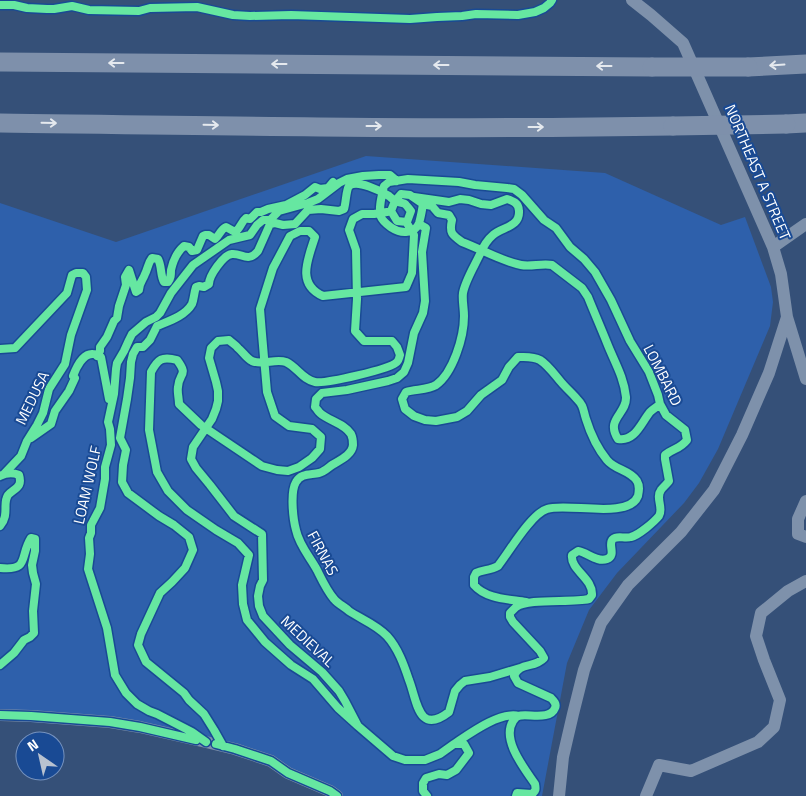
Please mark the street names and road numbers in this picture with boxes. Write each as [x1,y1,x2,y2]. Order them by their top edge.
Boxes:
street label: NORTHEAST A STREET [719,101,797,244]
street label: LOMBARD [638,340,688,410]
street label: MEDUSA [9,367,55,429]
street label: LOAM WOLF [67,443,107,526]
street label: FIRNAS [302,526,344,580]
street label: MEDIEVAL [276,610,340,672]

